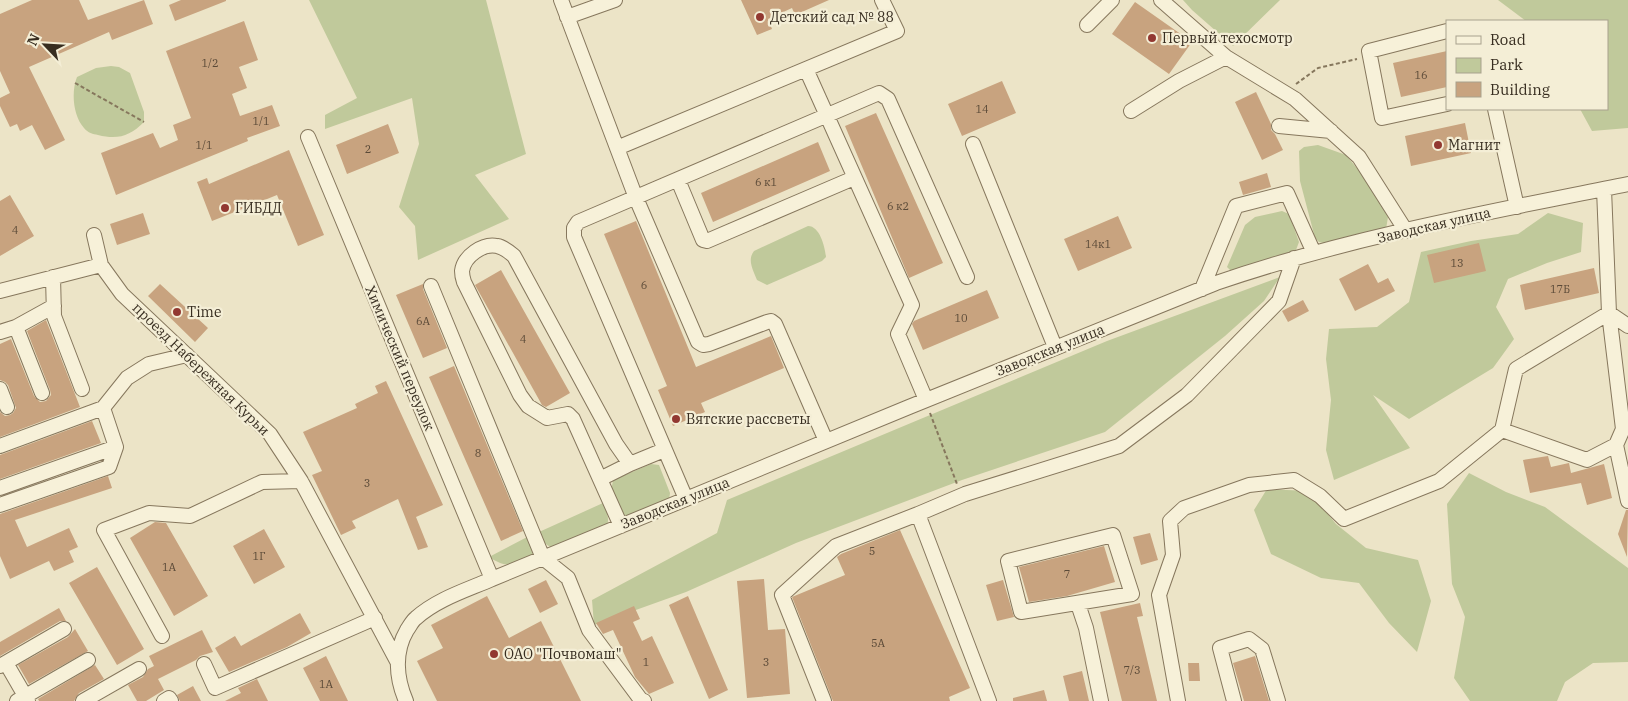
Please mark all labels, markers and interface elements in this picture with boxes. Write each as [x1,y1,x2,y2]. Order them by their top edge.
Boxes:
place label: Детский сад № 88 [770,8,894,26]
marker: Детский сад № 88 [754,11,766,23]
north arrow [20,20,70,70]
legend [1446,20,1608,110]
place label: Первый техосмотр [1162,29,1293,47]
text: Road [1490,30,1526,49]
text: N [23,31,44,48]
marker: Первый техосмотр [1146,32,1158,44]
text: Park [1490,55,1523,74]
house number: 1/2 [201,56,219,70]
house number: 16 [1414,68,1428,82]
text: Building [1490,80,1550,99]
house number: 14 [975,102,989,116]
house number: 1/1 [252,114,270,128]
place label: Магнит [1448,136,1500,154]
house number: 1/1 [195,138,213,152]
marker: Магнит [1432,139,1444,151]
house number: 2 [365,142,371,156]
house number: 6 к1 [755,175,777,189]
place label: ГИБДД [235,199,282,217]
house number: 6 к2 [887,199,909,213]
marker: ГИБДД [219,202,231,214]
street label: Заводская улица [1376,203,1493,247]
house number: 4 [12,223,19,237]
house number: 14к1 [1085,237,1111,251]
house number: 13 [1450,256,1464,270]
house number: 6 [641,278,647,292]
house number: 17Б [1550,282,1570,296]
street label: Химический переулок [361,283,439,433]
street label: проезд Набережная Курьи [129,299,273,439]
place label: Time [187,303,221,321]
marker: Time [171,306,183,318]
house number: 10 [954,311,968,325]
house number: 6А [416,314,431,328]
street label: Заводская улица [993,320,1107,380]
house number: 4 [520,332,527,346]
place label: Вятские рассветы [686,410,811,428]
marker: Вятские рассветы [670,413,682,425]
house number: 8 [475,446,481,460]
street label: Заводская улица [618,473,732,533]
house number: 3 [364,476,370,490]
house number: 5 [869,544,875,558]
house number: 1Г [253,549,265,563]
house number: 1А [162,560,177,574]
house number: 7 [1064,567,1070,581]
house number: 5А [871,636,886,650]
place label: ОАО "Почвомаш" [504,645,622,663]
marker: ОАО "Почвомаш" [488,648,500,660]
house number: 1 [643,655,649,669]
house number: 3 [763,655,769,669]
house number: 7/3 [1123,663,1141,677]
house number: 1А [319,677,334,691]

